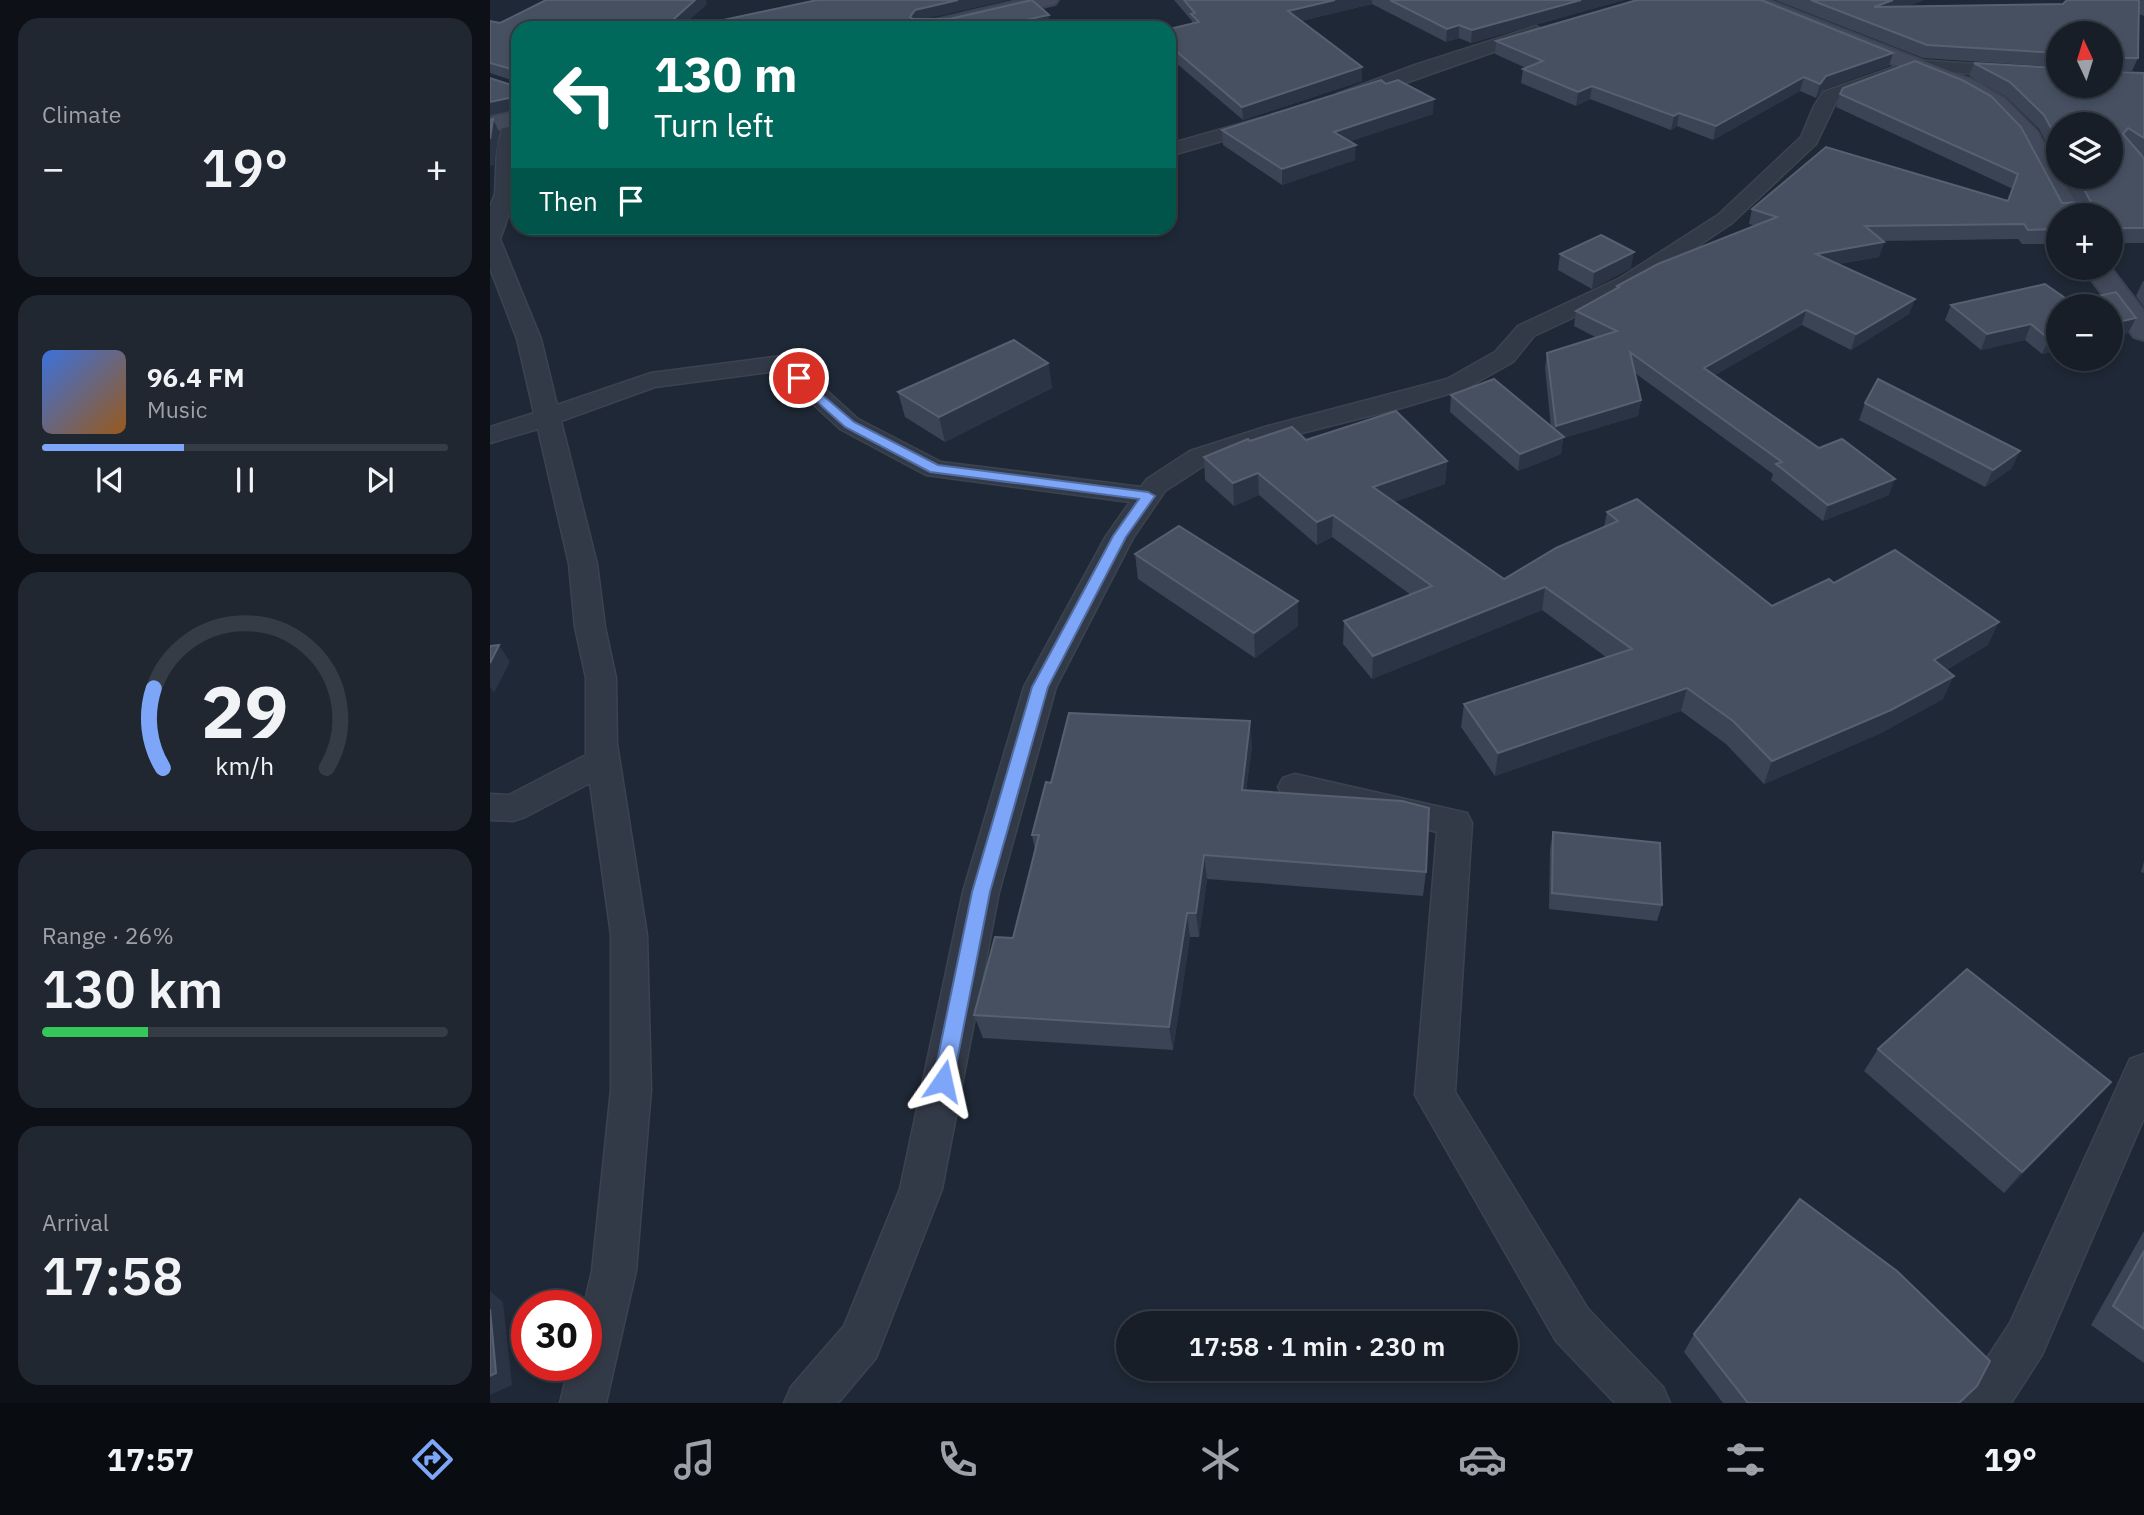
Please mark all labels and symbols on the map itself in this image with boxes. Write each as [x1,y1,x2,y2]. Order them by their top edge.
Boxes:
north arrow [2046,21,2123,98]
pin [769,348,829,408]
position arrow [906,1044,980,1118]
speed limit sign: 30 [511,1290,602,1381]

